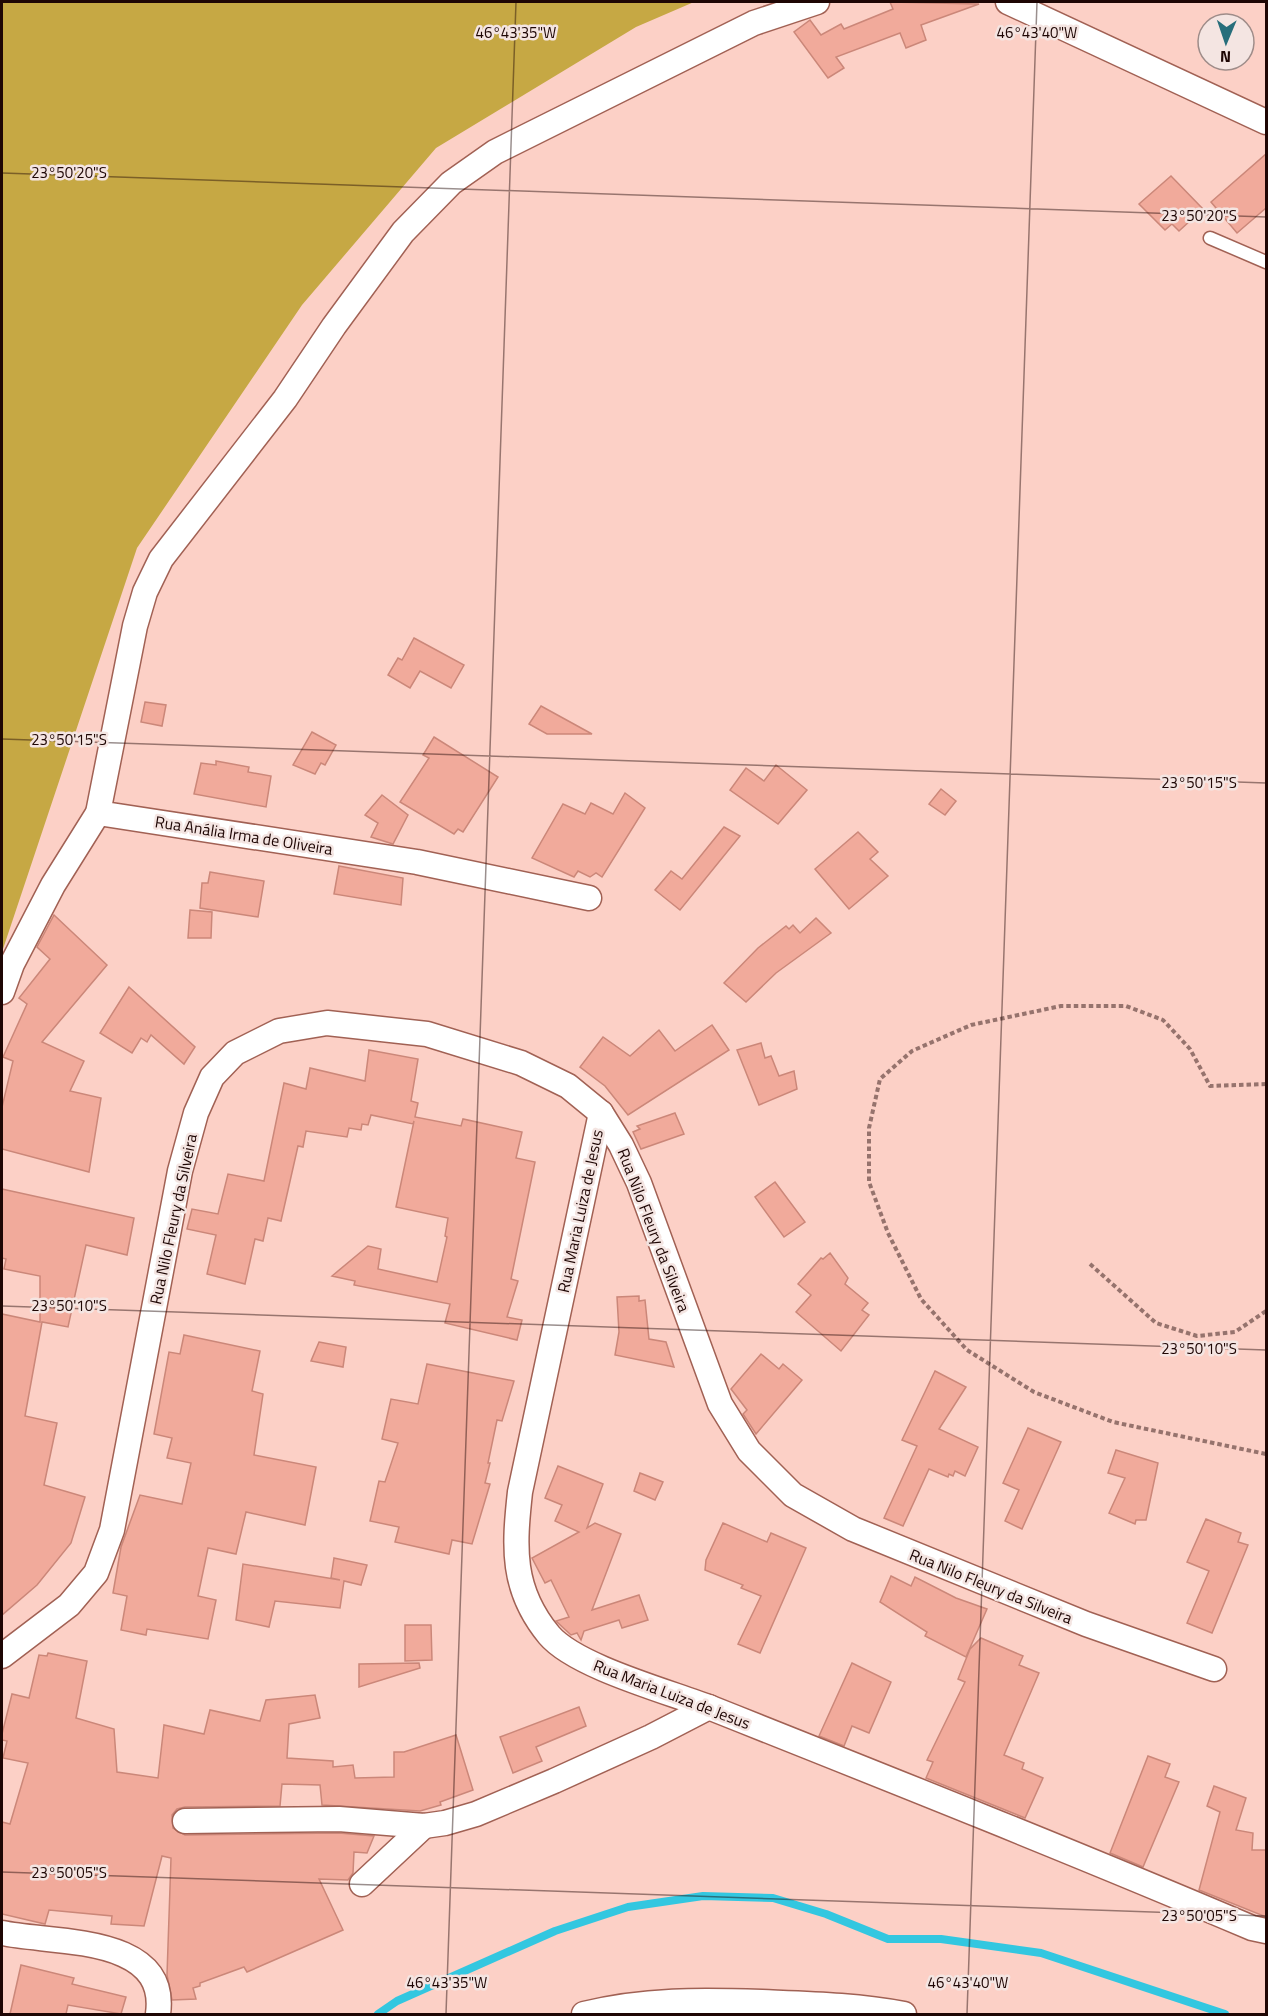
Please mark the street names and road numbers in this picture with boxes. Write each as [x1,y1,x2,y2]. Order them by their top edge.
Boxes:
street label: Rua Anália Irma de Oliveira [153,809,335,861]
street label: Rua Maria Luiza de Jesus [551,1127,609,1295]
street label: Rua Nilo Fleury da Silveira [143,1131,203,1307]
street label: Rua Nilo Fleury da Silveira [612,1145,696,1315]
street label: Rua Nilo Fleury da Silveira [906,1542,1076,1630]
street label: Rua Maria Luiza de Jesus [590,1653,754,1735]

